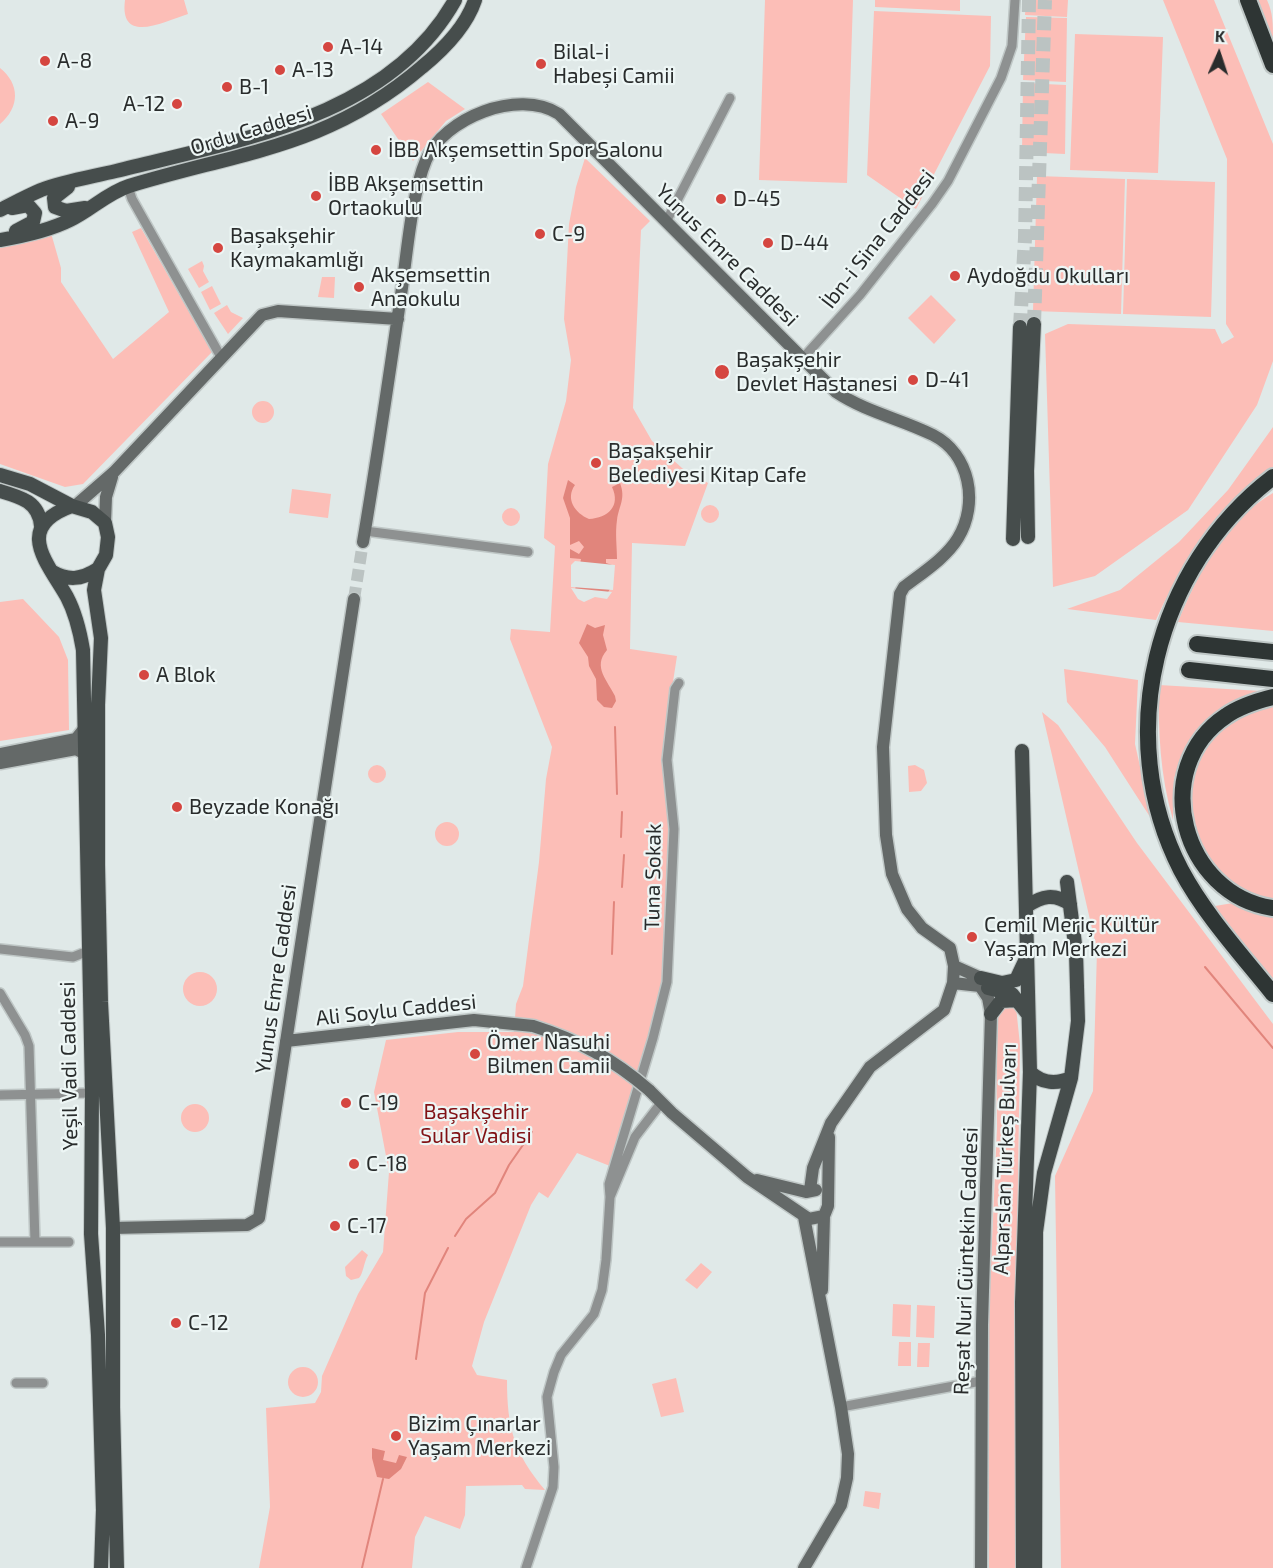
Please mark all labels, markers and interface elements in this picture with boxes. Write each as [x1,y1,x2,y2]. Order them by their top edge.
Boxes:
north arrow [1189,24,1249,84]
text: K [1214,26,1226,45]
place label: A-14 [340,34,383,60]
place label: Bilal-i Habeşi Camii [553,39,675,89]
marker: A-14 [321,40,335,54]
place label: A-8 [57,48,92,74]
marker: A-8 [38,54,52,68]
place label: A-13 [292,57,334,83]
marker: Bilal-i Habeşi Camii [534,57,548,71]
marker: A-13 [273,63,287,77]
place label: B-1 [239,74,269,100]
marker: B-1 [220,80,234,94]
place label: A-12 [123,91,165,117]
marker: A-12 [170,97,184,111]
street label: Ordu Caddesi [187,100,315,160]
place label: A-9 [65,108,100,134]
marker: A-9 [46,114,60,128]
place label: İBB Akşemsettin Spor Salonu [388,137,663,163]
marker: İBB Akşemsettin Spor Salonu [369,143,383,157]
street label: İbn-i Sina Caddesi [816,165,940,313]
place label: İBB Akşemsettin Ortaokulu [328,171,484,221]
street label: Yunus Emre Caddesi [650,178,804,332]
place label: D-45 [733,186,781,212]
marker: İBB Akşemsettin Ortaokulu [309,189,323,203]
marker: D-45 [714,192,728,206]
place label: C-9 [552,221,585,247]
place label: Başakşehir Kaymakamlığı [230,223,364,273]
marker: C-9 [533,227,547,241]
place label: D-44 [780,230,829,256]
marker: D-44 [761,236,775,250]
marker: Başakşehir Kaymakamlığı [211,241,225,255]
place label: Akşemsettin Anaokulu [371,262,490,312]
place label: Aydoğdu Okulları [967,263,1129,289]
marker: Aydoğdu Okulları [948,269,962,283]
marker: Akşemsettin Anaokulu [352,280,366,294]
place label: Başakşehir Devlet Hastanesi [736,347,898,397]
marker: Başakşehir Devlet Hastanesi [713,363,731,381]
place label: D-41 [925,367,970,393]
marker: D-41 [906,373,920,387]
place label: Başakşehir Belediyesi Kitap Cafe [608,438,806,488]
marker: Başakşehir Belediyesi Kitap Cafe [589,456,603,470]
place label: A Blok [156,662,216,688]
marker: A Blok [137,668,151,682]
place label: Beyzade Konağı [189,794,339,820]
marker: Beyzade Konağı [170,800,184,814]
street label: Tuna Sokak [639,823,667,931]
street label: Yunus Emre Caddesi [250,883,302,1075]
place label: Cemil Meriç Kültür Yaşam Merkezi [984,912,1159,962]
marker: Cemil Meriç Kültür Yaşam Merkezi [965,930,979,944]
street label: Yeşil Vadi Caddesi [55,981,83,1151]
street label: Ali Soylu Caddesi [314,989,478,1031]
place label: Ömer Nasuhi Bilmen Camii [487,1029,610,1079]
street label: Alparslan Türkeş Bulvarı [988,1043,1022,1275]
marker: Ömer Nasuhi Bilmen Camii [468,1047,482,1061]
place label: C-19 [358,1090,399,1116]
marker: C-19 [339,1096,353,1110]
park label: Başakşehir Sular Vadisi [420,1099,532,1149]
street label: Reşat Nuri Güntekin Caddesi [949,1127,983,1395]
place label: C-18 [366,1151,408,1177]
marker: C-18 [347,1157,361,1171]
place label: C-17 [347,1213,387,1239]
marker: C-17 [328,1219,342,1233]
place label: C-12 [188,1310,229,1336]
marker: C-12 [169,1316,183,1330]
place label: Bizim Çınarlar Yaşam Merkezi [408,1411,551,1461]
marker: Bizim Çınarlar Yaşam Merkezi [389,1429,403,1443]

